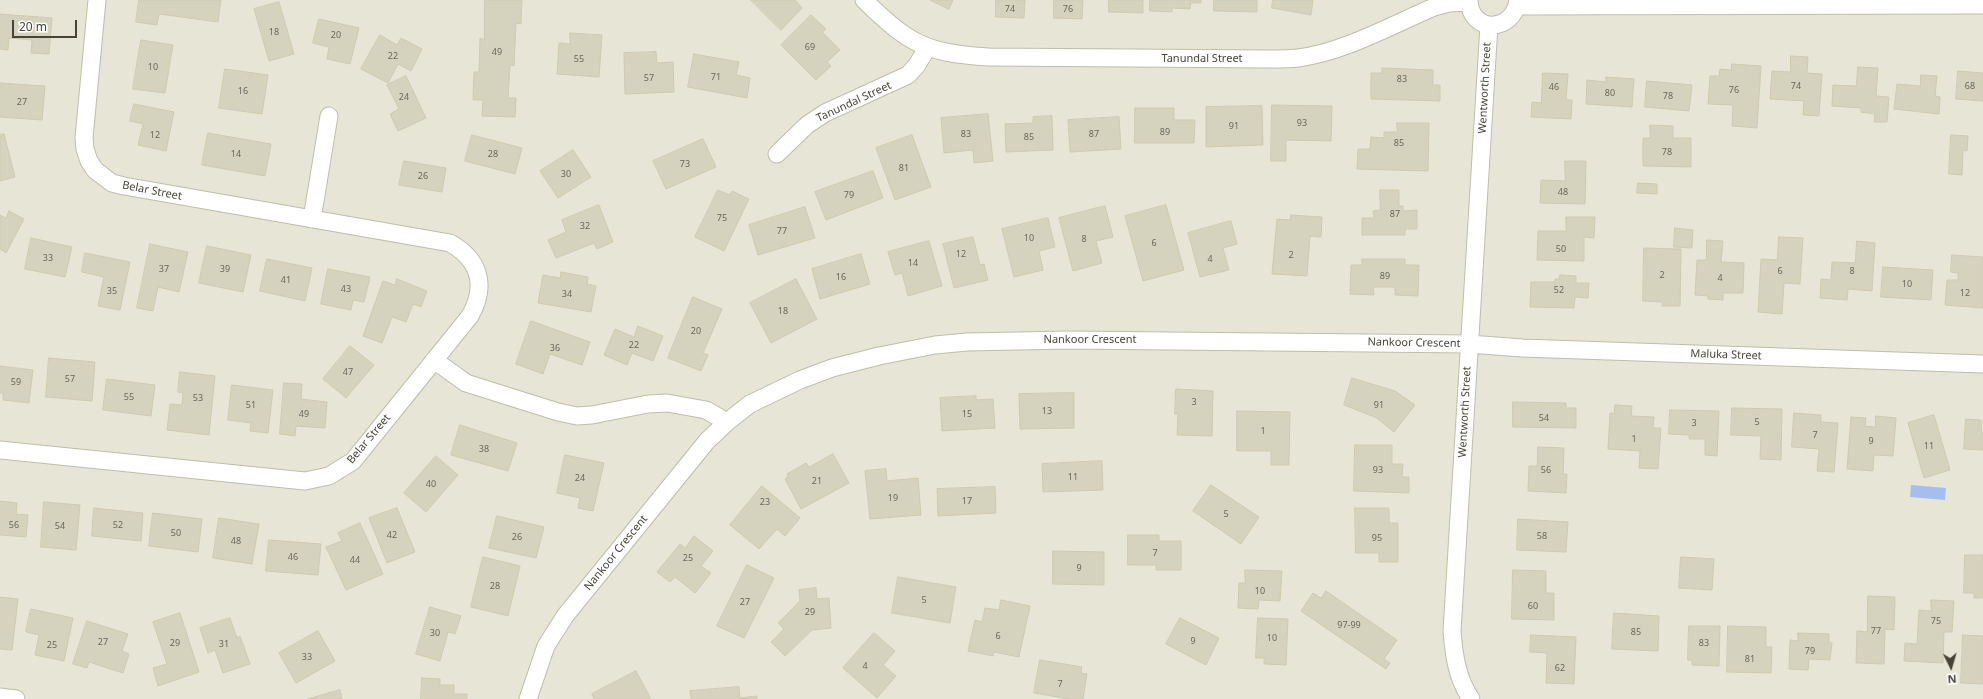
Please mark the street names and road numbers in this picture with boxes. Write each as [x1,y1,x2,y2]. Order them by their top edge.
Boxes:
street label: Wentworth Street [1476,42,1494,134]
street label: Tanundal Street [1161,52,1243,66]
street label: Tanundal Street [814,79,894,125]
street label: Belar Street [121,179,183,203]
street label: Nankoor Crescent [1044,333,1136,347]
street label: Nankoor Crescent [1367,336,1461,350]
street label: Maluka Street [1690,347,1762,363]
street label: Wentworth Street [1456,366,1474,458]
street label: Belar Street [345,412,393,466]
street label: Nankoor Crescent [582,513,650,593]

